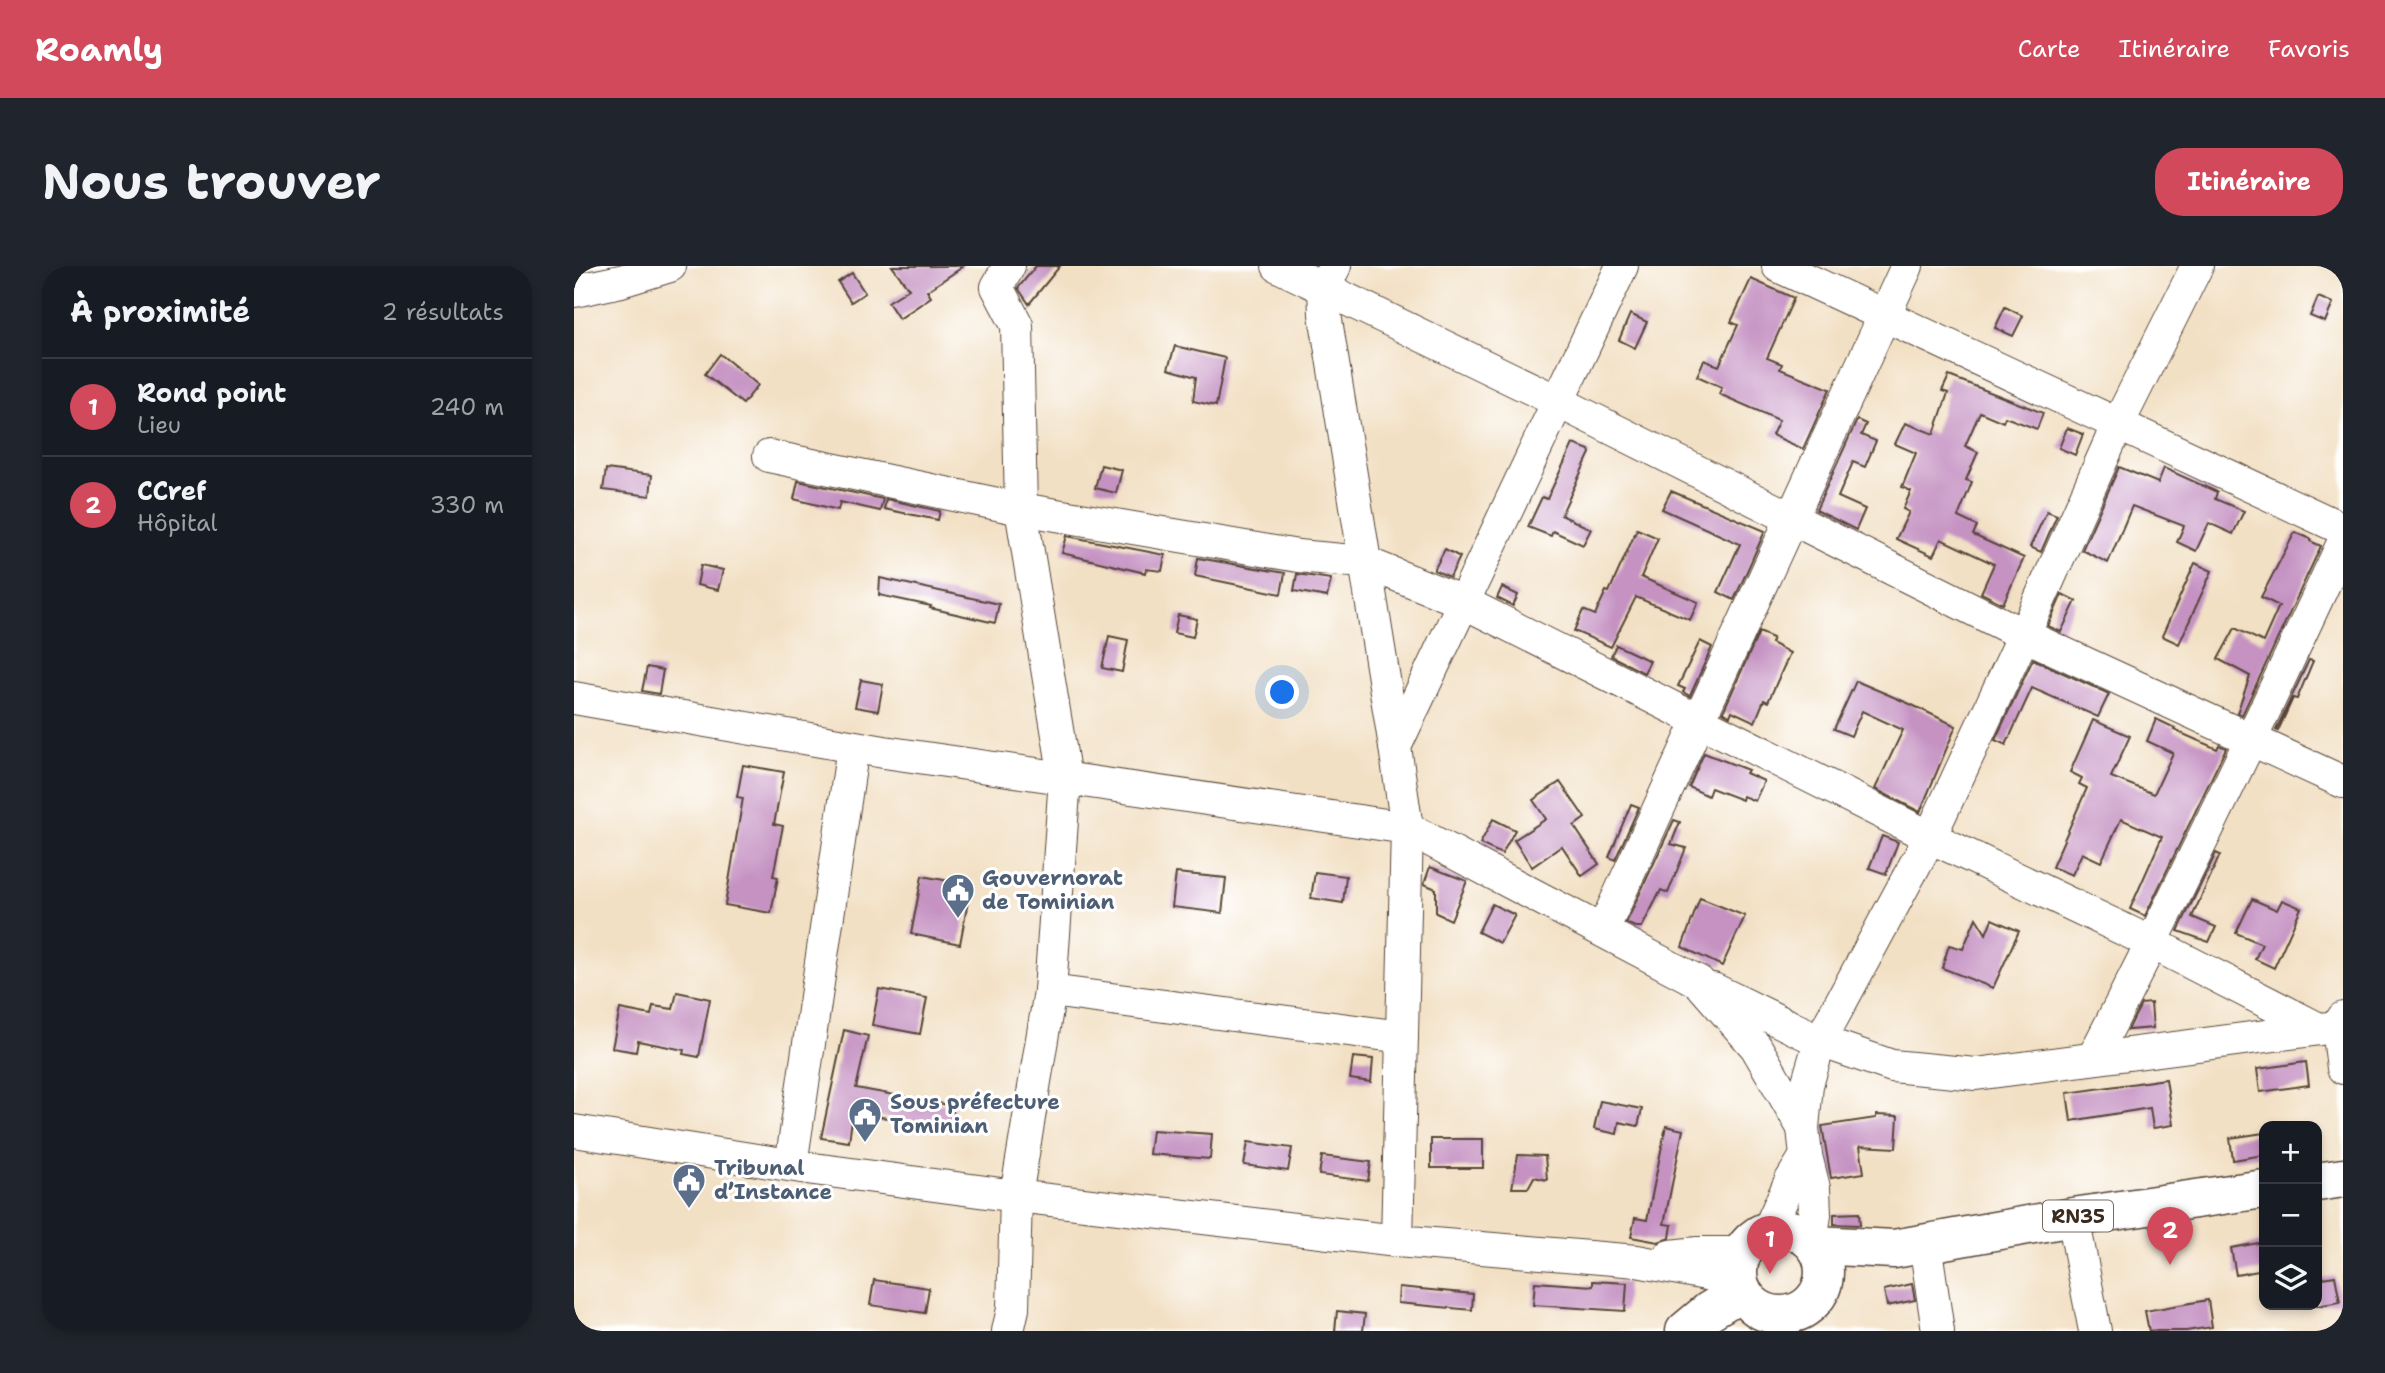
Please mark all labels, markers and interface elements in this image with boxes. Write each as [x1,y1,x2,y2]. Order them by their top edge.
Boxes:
text: Roamly [35,27,163,72]
text: Carte [2018,33,2081,65]
text: Itinéraire [2119,33,2230,65]
text: Favoris [2268,33,2350,65]
button: Itinéraire [2155,148,2343,216]
text: Nous trouver [42,149,381,215]
text: À proximité [70,291,250,332]
text: 2 résultats [382,297,504,327]
text: Rond point [137,375,286,410]
text: 1 [88,392,98,422]
text: 240 m [430,392,504,422]
text: Lieu [137,410,181,440]
text: CCref [137,473,207,508]
text: 2 [85,490,101,520]
text: 330 m [430,490,504,520]
text: Hôpital [137,508,218,538]
your location [1265,675,1299,709]
place label: Gouvernorat de Tominian [982,864,1123,916]
public building icon: Gouvernorat de Tominian [939,871,977,920]
place label: Sous préfecture Tominian [890,1088,1060,1140]
public building icon: Sous préfecture Tominian [846,1095,884,1144]
map controls [2259,1121,2322,1310]
button: + [2259,1121,2322,1184]
place label: Tribunal d’Instance [714,1154,832,1206]
public building icon: Tribunal d’Instance [670,1161,708,1210]
button: − [2259,1184,2322,1247]
road number: RN35 [2043,1200,2113,1232]
pin: 2 [2147,1207,2193,1265]
pin: 1 [1747,1216,1793,1274]
button: layers [2259,1247,2322,1310]

